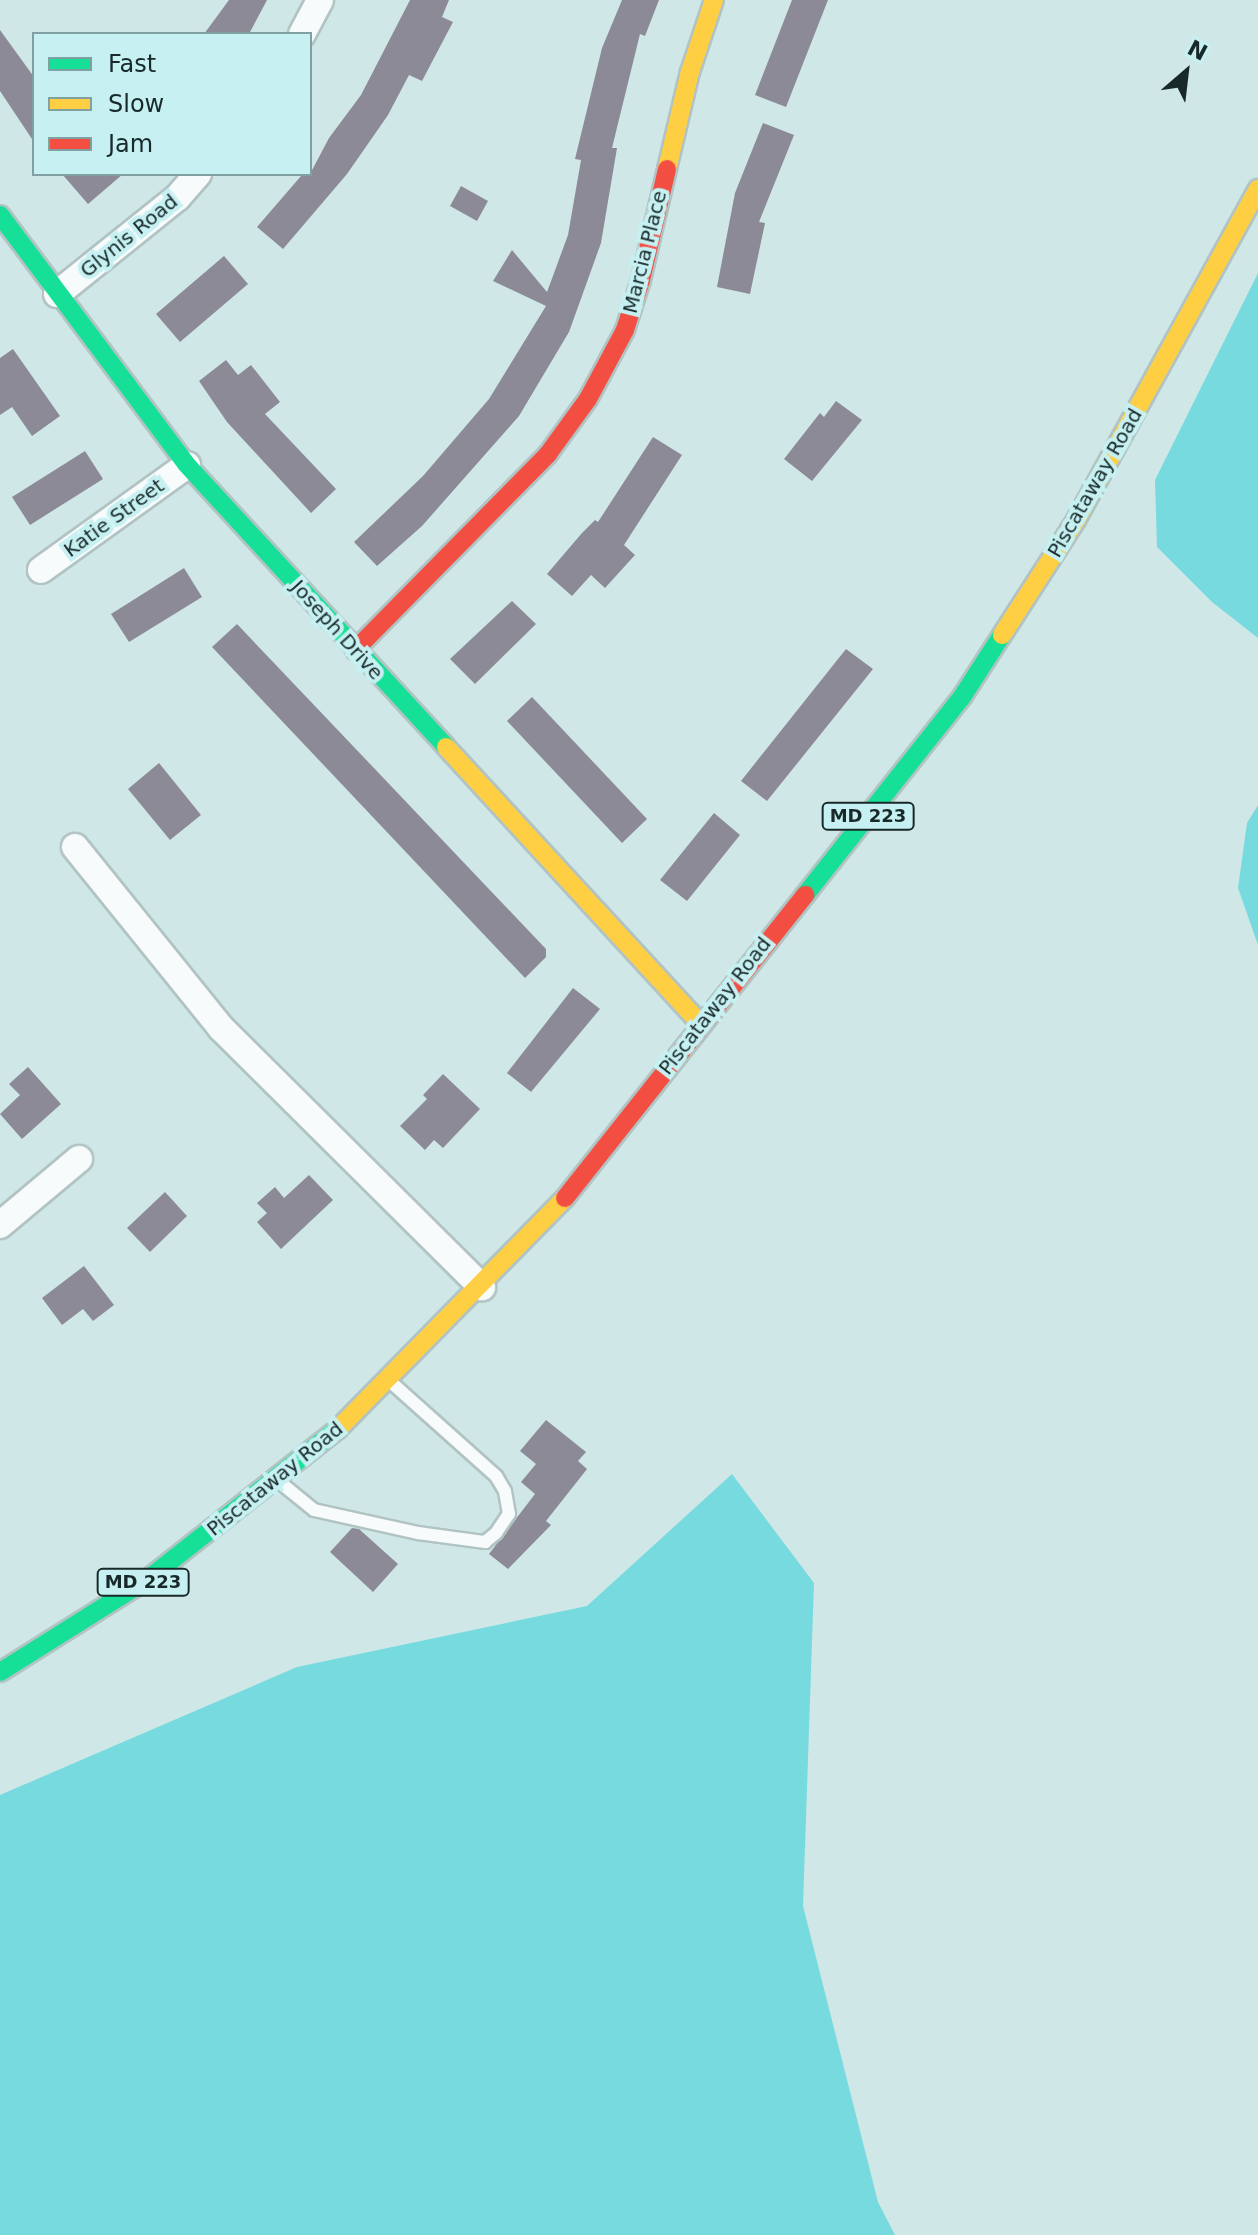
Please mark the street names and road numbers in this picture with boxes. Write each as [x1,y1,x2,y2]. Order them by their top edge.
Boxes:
street label: Marcia Place [618,188,672,316]
street label: Glynis Road [76,190,182,282]
street label: Piscataway Road [1043,404,1147,562]
street label: Katie Street [59,474,169,562]
street label: Joseph Drive [286,575,388,685]
road number: MD 223 [820,802,916,830]
street label: Piscataway Road [654,932,776,1080]
street label: Piscataway Road [202,1417,348,1541]
road number: MD 223 [95,1568,191,1596]

